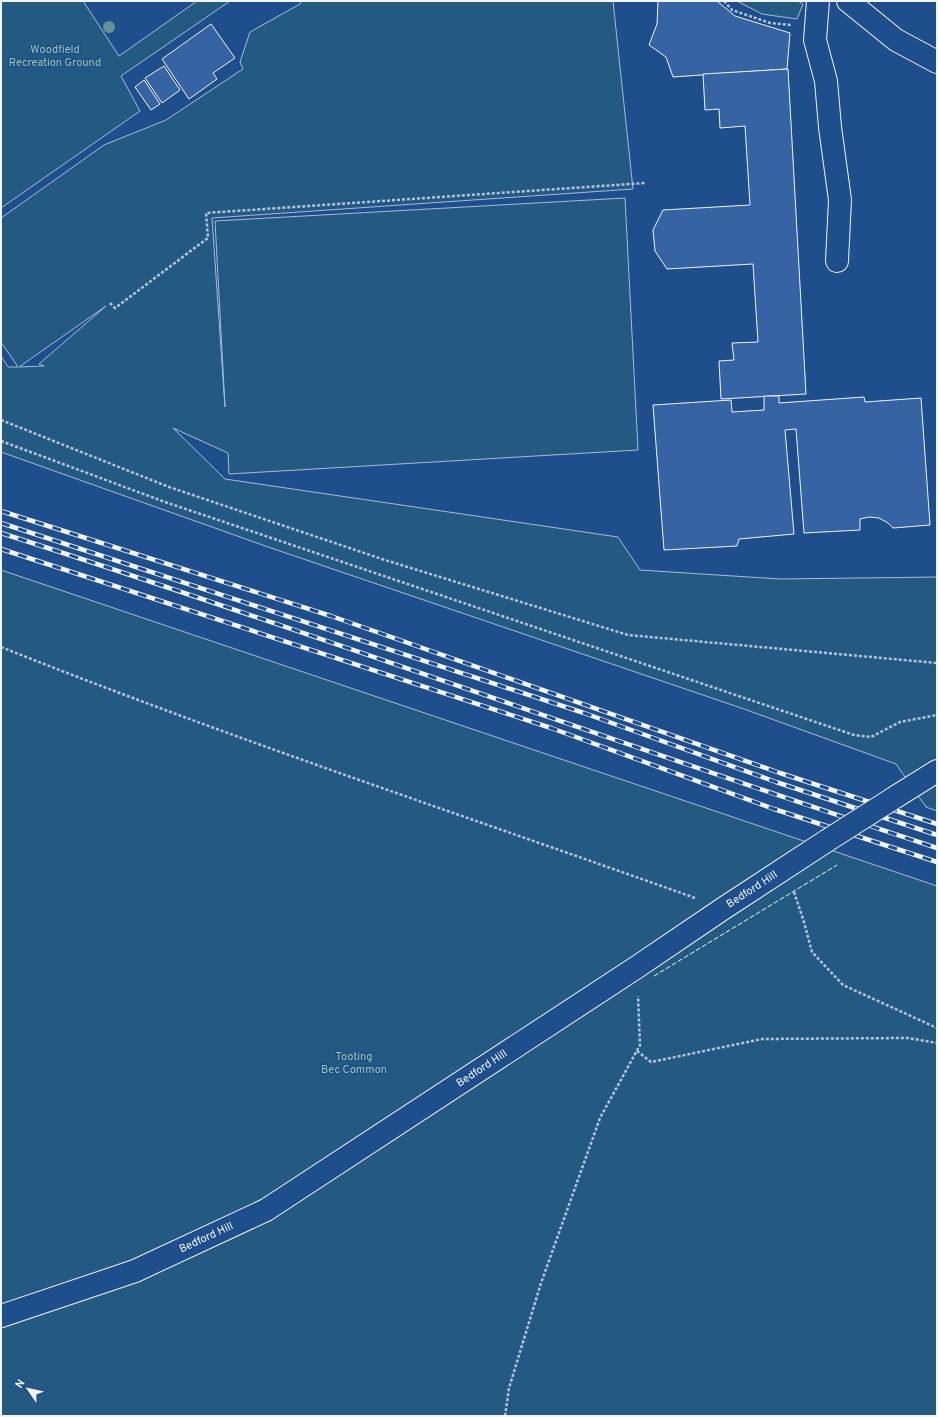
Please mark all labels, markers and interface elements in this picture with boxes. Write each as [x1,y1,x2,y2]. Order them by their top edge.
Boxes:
park label: Woodfield Recreation Ground [9,43,101,70]
street label: Bedford Hill [724,868,780,911]
street label: Bedford Hill [454,1047,510,1090]
park label: Tooting Bec Common [321,1050,387,1077]
street label: Bedford Hill [177,1219,236,1256]
north arrow [8,1369,48,1409]
text: N [13,1377,29,1391]

